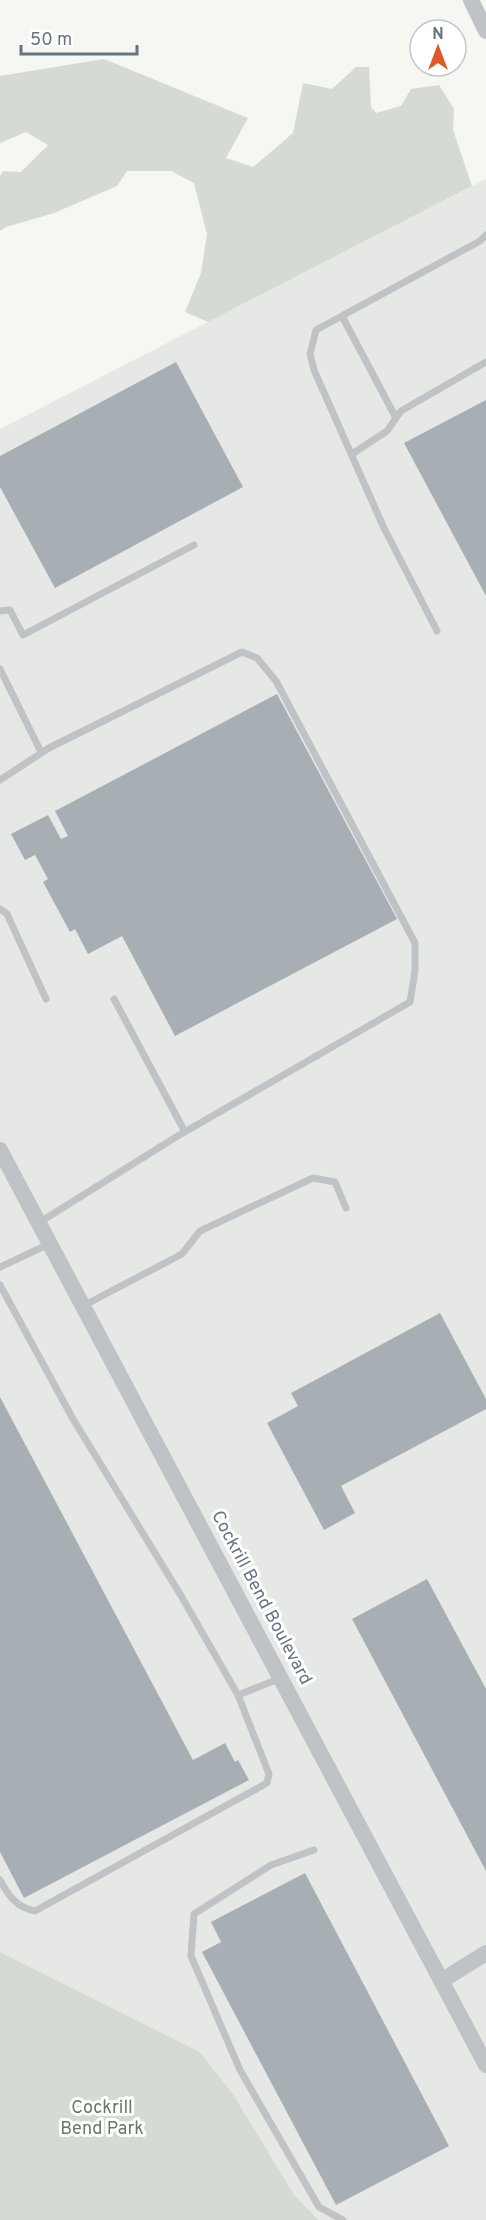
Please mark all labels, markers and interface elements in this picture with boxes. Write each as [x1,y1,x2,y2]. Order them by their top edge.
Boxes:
scale bar [21,18,136,56]
north arrow [408,18,468,78]
text: N [432,25,444,45]
text: 50 m [30,29,72,52]
street label: Cockrill Bend Boulevard [205,1507,317,1689]
park label: Cockrill Bend Park [60,2097,144,2141]

